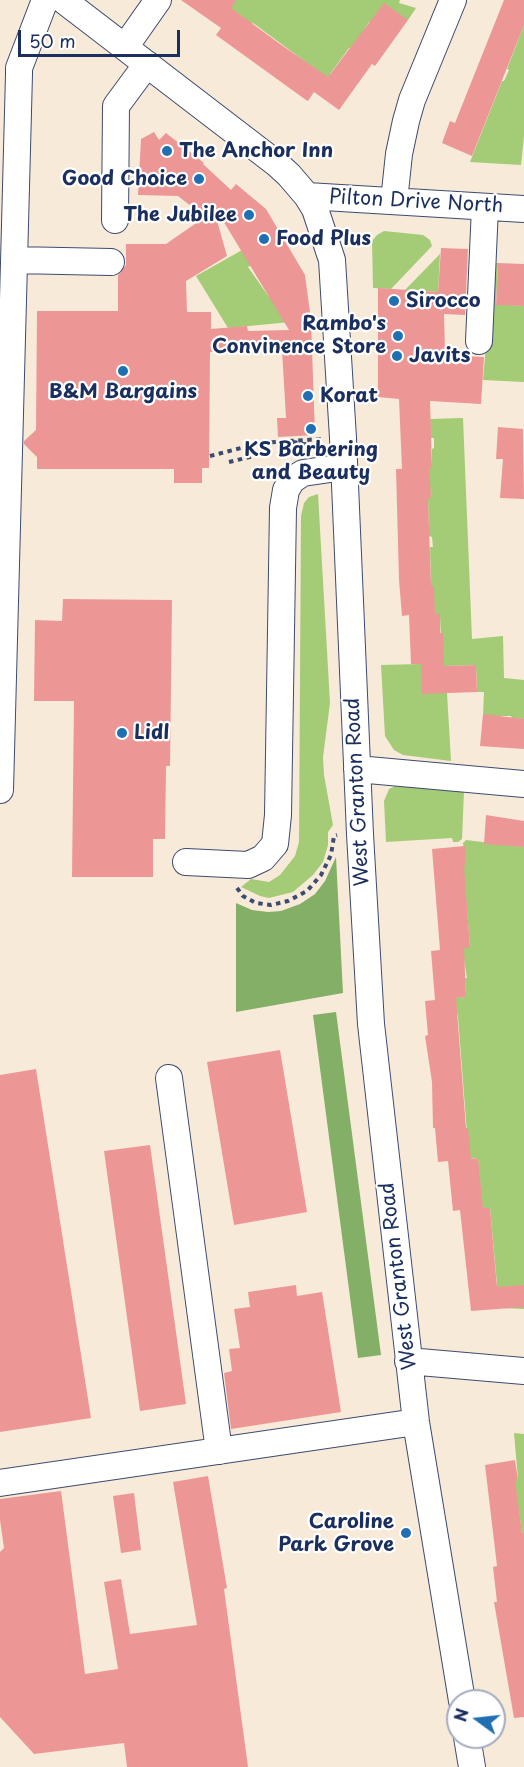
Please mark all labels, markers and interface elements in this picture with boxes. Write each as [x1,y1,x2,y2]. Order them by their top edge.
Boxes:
scale bar [21,18,183,56]
text: 50 m [29,27,76,54]
place label: The Anchor Inn [179,139,333,163]
marker: The Anchor Inn [160,144,174,158]
place label: Good Choice [62,167,187,191]
marker: Good Choice [192,172,206,186]
street label: Pilton Drive North [328,185,504,219]
place label: The Jubilee [123,203,237,227]
marker: The Jubilee [242,208,256,222]
place label: Food Plus [276,227,371,251]
marker: Food Plus [257,232,271,246]
place label: Sirocco [406,289,480,313]
marker: Sirocco [387,294,401,308]
place label: Rambo's Convinence Store [212,312,386,359]
marker: Rambo's Convinence Store [391,329,405,343]
place label: Javits [409,344,470,368]
marker: Javits [390,349,404,363]
marker: B&M Bargains [116,364,130,378]
place label: B&M Bargains [49,380,197,404]
place label: Korat [320,384,378,408]
marker: Korat [301,389,315,403]
marker: KS Barbering and Beauty [304,422,318,436]
place label: KS Barbering and Beauty [244,438,378,485]
street label: West Granton Road [341,697,375,887]
place label: Lidl [134,721,169,745]
marker: Lidl [115,726,129,740]
street label: West Granton Road [376,1181,422,1371]
place label: Caroline Park Grove [278,1510,394,1557]
marker: Caroline Park Grove [399,1526,413,1540]
north arrow [446,1689,506,1749]
text: N [447,1706,474,1724]

